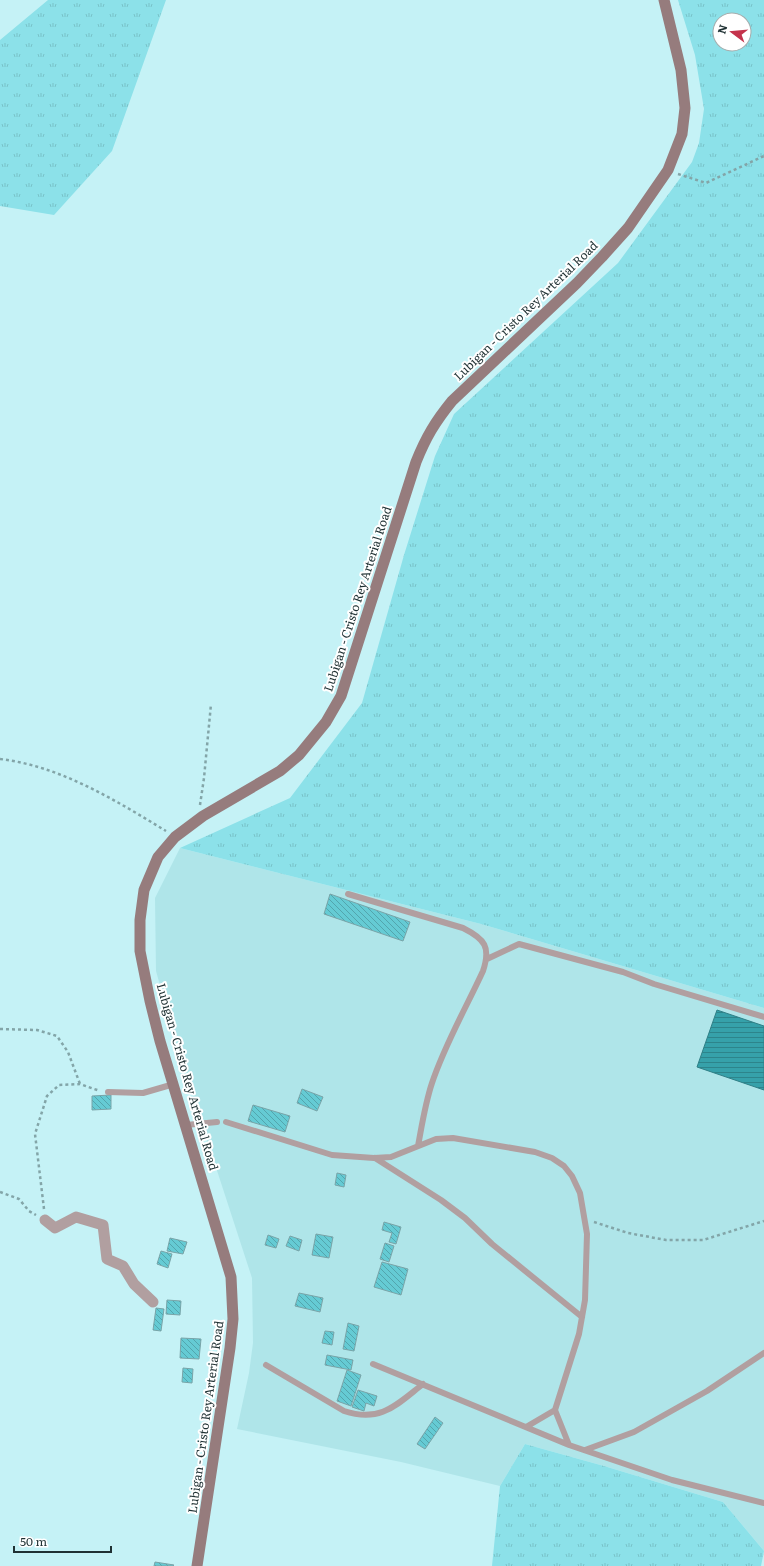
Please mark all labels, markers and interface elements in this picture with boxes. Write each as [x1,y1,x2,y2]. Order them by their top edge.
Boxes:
north arrow [712,12,752,52]
text: N [712,22,730,36]
street label: Lubigan - Cristo Rey Arterial Road [449,236,602,384]
street label: Lubigan - Cristo Rey Arterial Road [319,503,396,694]
street label: Lubigan - Cristo Rey Arterial Road [153,981,224,1173]
street label: Lubigan - Cristo Rey Arterial Road [183,1319,228,1514]
scale bar [14,1528,111,1554]
text: 50 m [20,1532,47,1550]

